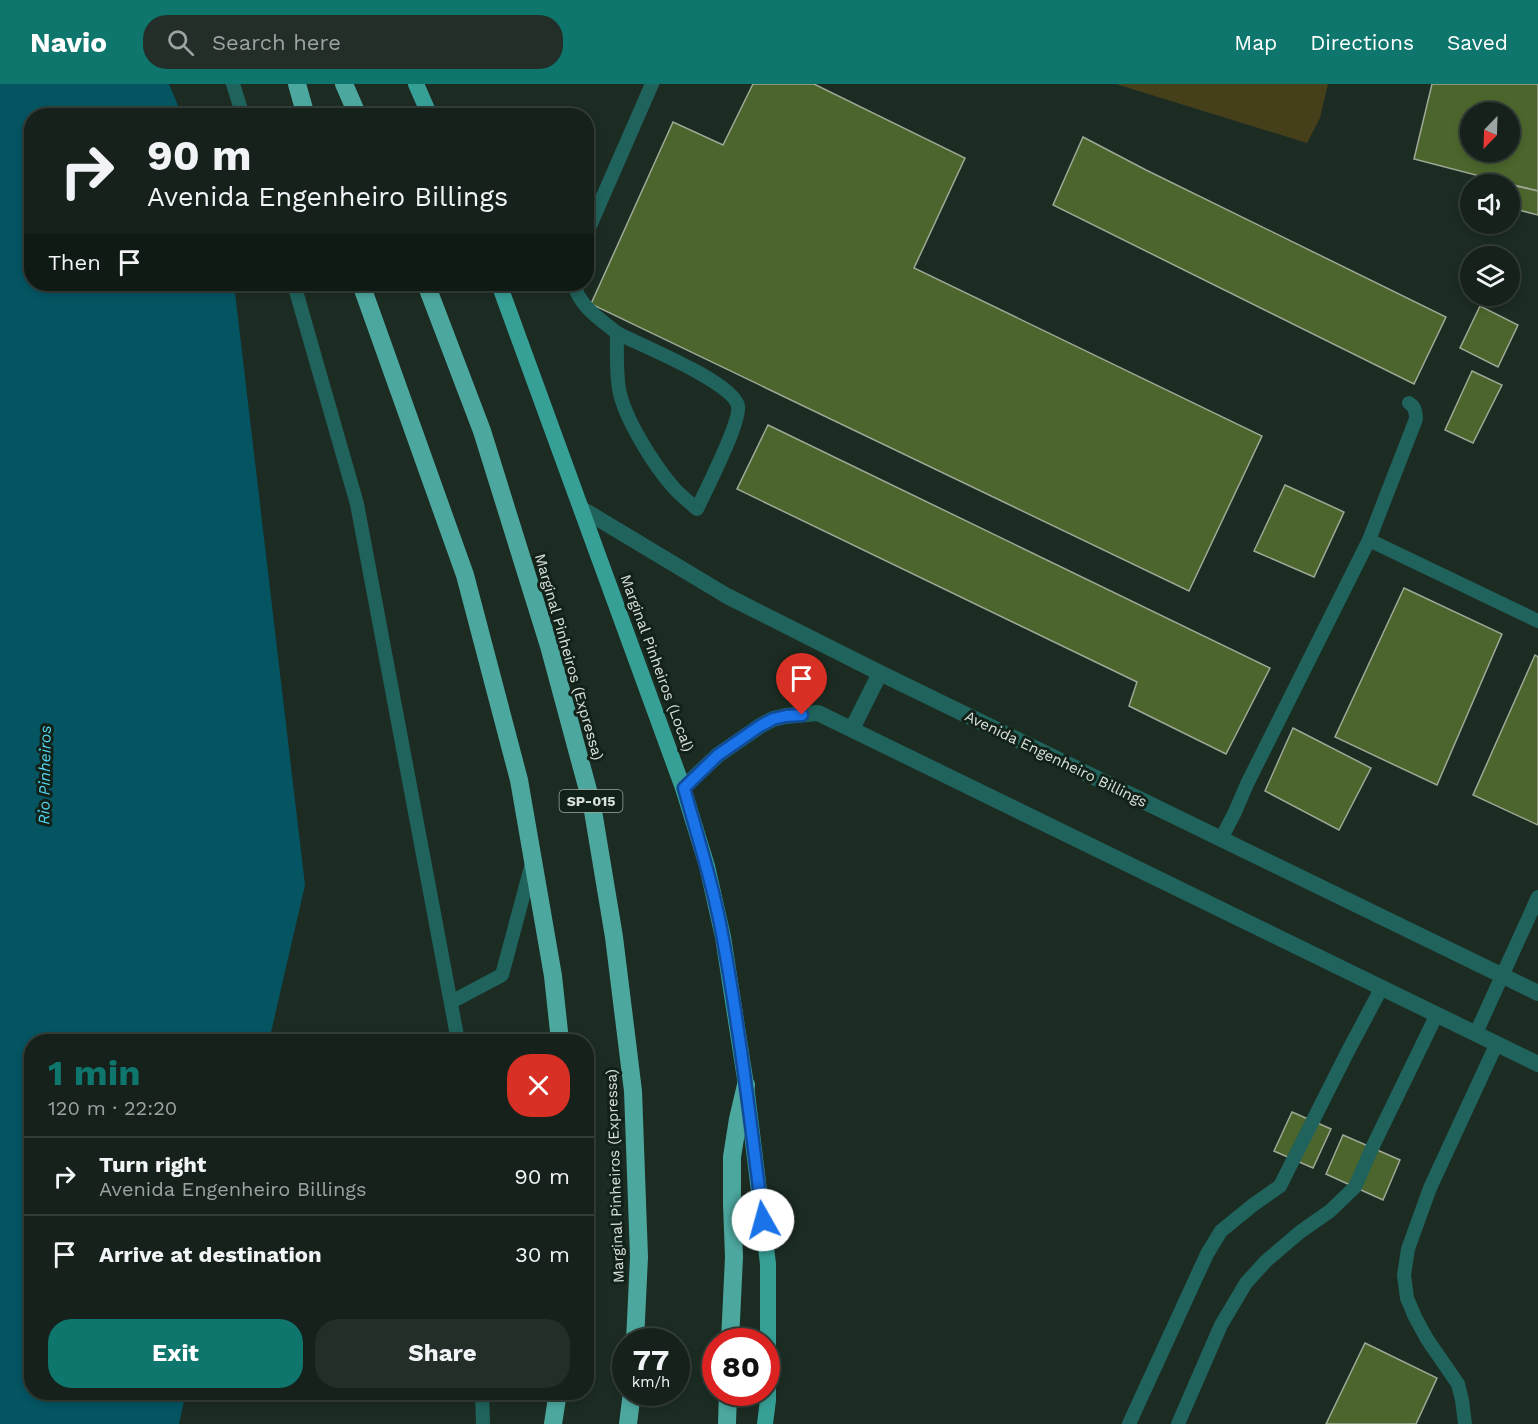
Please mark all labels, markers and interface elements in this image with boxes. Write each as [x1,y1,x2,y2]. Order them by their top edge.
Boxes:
search box [143,15,563,69]
text: Navio [30,26,107,59]
icon: search [164,26,197,59]
text: Search here [212,30,341,55]
text: Map [1234,30,1277,55]
text: Directions [1310,30,1414,55]
text: Saved [1447,30,1508,55]
north arrow [1460,102,1520,162]
map controls [1460,102,1520,306]
text: 90 m [147,131,251,180]
icon: right [48,132,126,210]
button: sound [1460,174,1520,234]
text: Avenida Engenheiro Billings [147,181,508,213]
icon: arrive [113,246,146,279]
button: layers [1460,246,1520,306]
text: Then [48,250,101,275]
street label: Marginal Pinheiros (Expressa) [531,552,607,762]
street label: Marginal Pinheiros (Local) [616,572,698,754]
pin [776,653,827,715]
icon: arrive [785,662,818,695]
street label: Avenida Engenheiro Billings [962,707,1150,811]
water label: Rio Pinheiros [34,725,55,825]
road number: SP-015 [560,790,622,812]
text: 1 min [48,1052,140,1094]
button: close [507,1054,570,1117]
street label: Marginal Pinheiros (Expressa) [602,1069,628,1283]
text: 120 m · 22:20 [48,1096,177,1120]
text: Turn right [99,1152,206,1177]
icon: right [48,1160,81,1193]
text: 90 m [514,1164,570,1189]
text: Avenida Engenheiro Billings [99,1177,367,1201]
position arrow [731,1188,795,1252]
icon: arrive [48,1238,81,1271]
text: Arrive at destination [99,1242,322,1267]
text: 30 m [515,1242,570,1267]
button: Exit [48,1319,303,1388]
button: Share [315,1319,570,1388]
speed limit sign: 80 [702,1328,780,1406]
text: 77 [633,1342,669,1377]
text: km/h [632,1373,670,1391]

